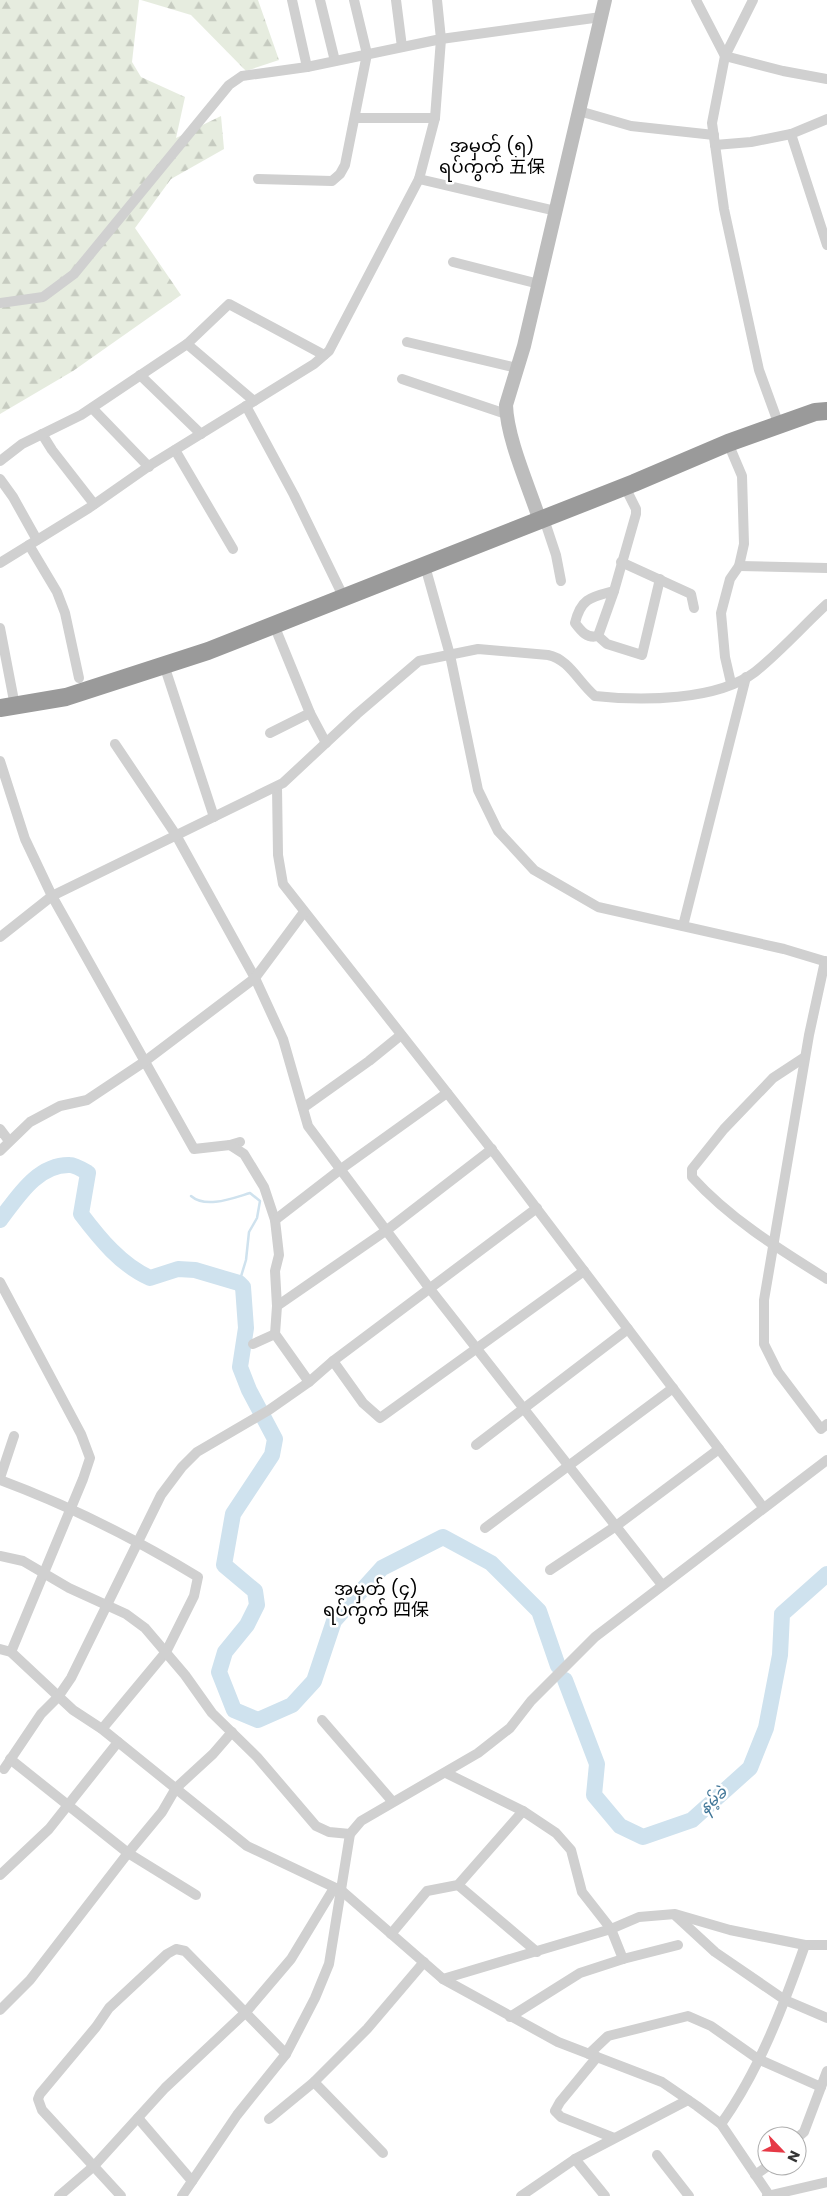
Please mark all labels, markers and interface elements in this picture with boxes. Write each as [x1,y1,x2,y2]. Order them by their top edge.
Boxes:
district label: အမှတ် (၅) ရပ်ကွက် 五保 [439,133,545,182]
district label: အမှတ် (၄) ရပ်ကွက် 四保 [323,1576,429,1625]
water label: နမ့်ခဲ [694,1780,734,1820]
north arrow [757,2126,807,2176]
text: N [782,2147,805,2165]

